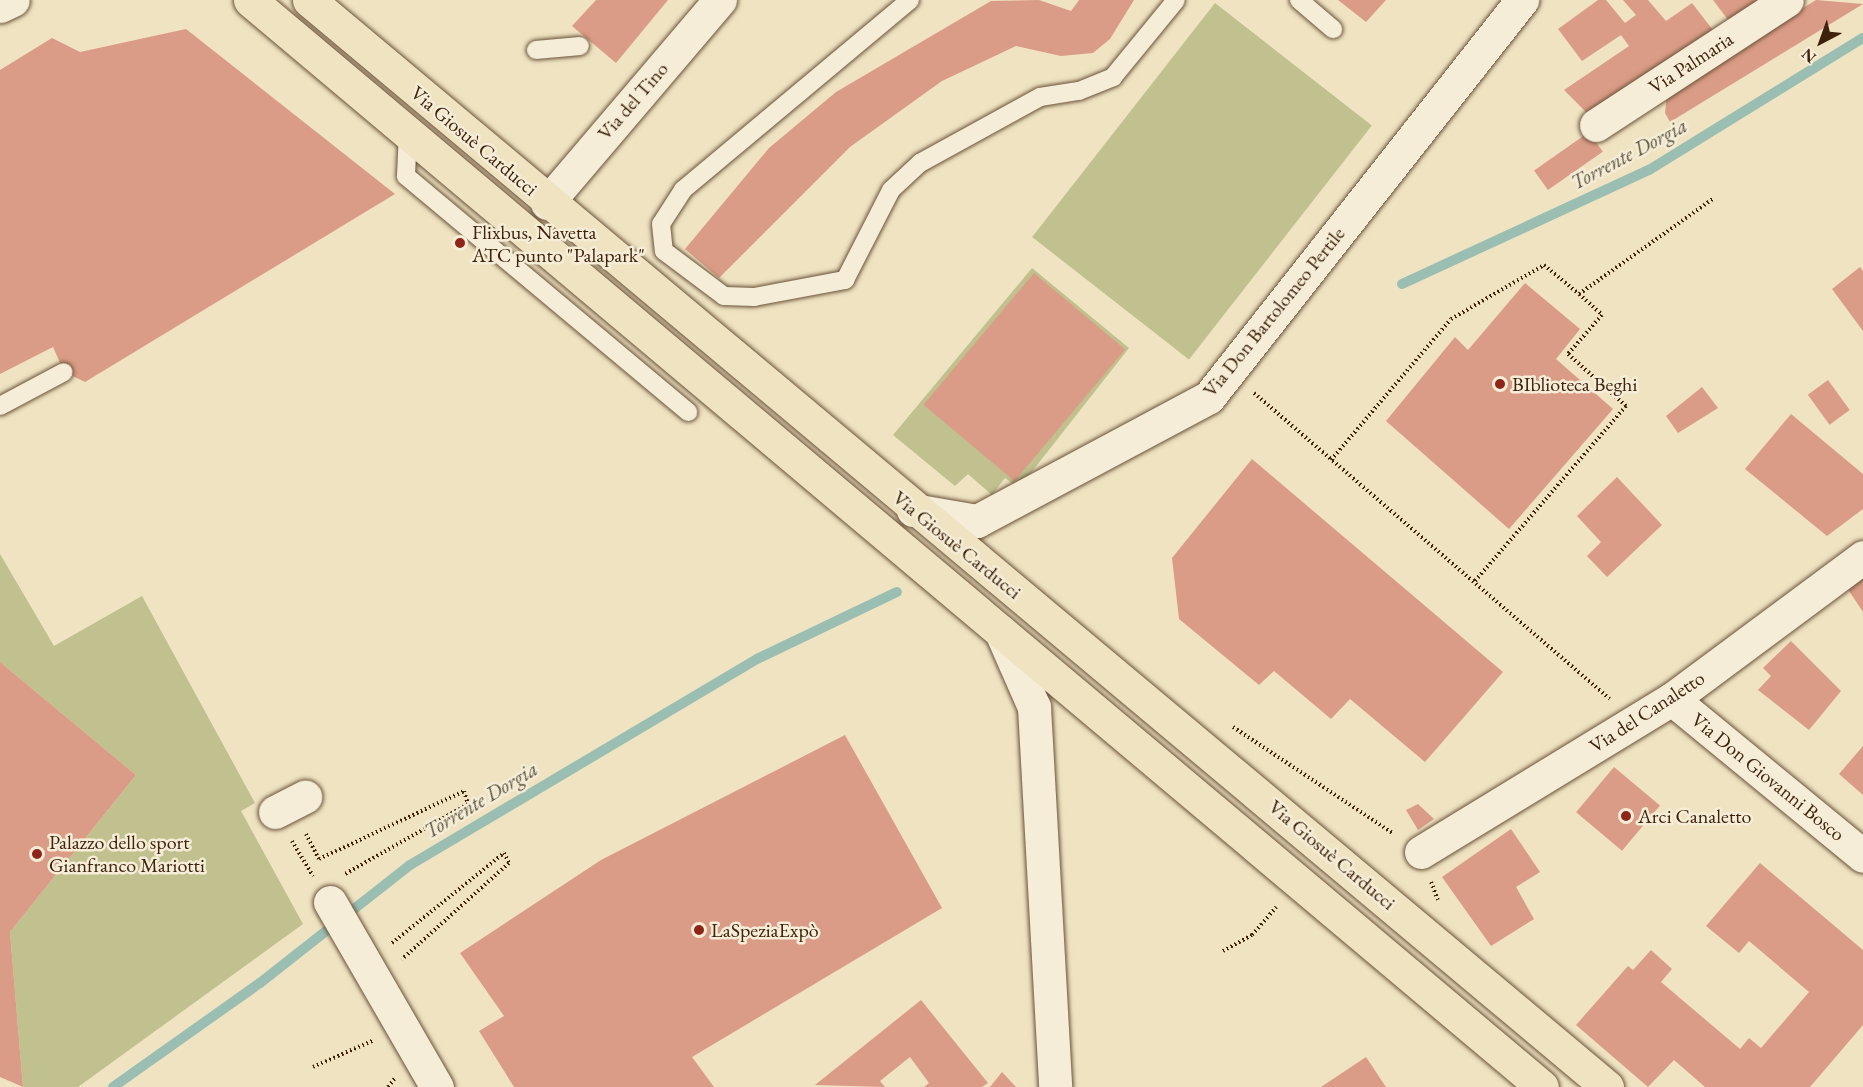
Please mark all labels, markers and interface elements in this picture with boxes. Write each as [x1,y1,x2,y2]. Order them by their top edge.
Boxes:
north arrow [1791,12,1851,72]
street label: Via Palmaria [1644,27,1738,99]
text: N [1797,44,1821,68]
street label: Via del Tino [593,57,673,145]
street label: Via Giosuè Carducci [406,81,542,201]
water label: Torrente Dorgia [1567,113,1691,195]
place label: Flixbus, Navetta ATC punto "Palapark" [472,220,645,267]
street label: Via Don Bartolomeo Pertile [1198,222,1350,402]
marker: Flixbus, Navetta ATC punto "Palapark" [453,236,467,250]
place label: BIblioteca Beghi [1512,372,1637,396]
marker: BIblioteca Beghi [1493,377,1507,391]
street label: Via Giosuè Carducci [888,486,1026,604]
street label: Via del Canaletto [1585,666,1709,758]
street label: Via Don Giovanni Bosco [1686,708,1850,846]
water label: Torrente Dorgia [420,756,542,844]
street label: Via Giosuè Carducci [1264,795,1400,915]
place label: Arci Canaletto [1638,804,1751,828]
marker: Arci Canaletto [1619,809,1633,823]
place label: Palazzo dello sport Gianfranco Mariotti [49,831,205,878]
marker: Palazzo dello sport Gianfranco Mariotti [30,847,44,861]
place label: LaSpeziaExpò [711,918,819,942]
marker: LaSpeziaExpò [692,923,706,937]

